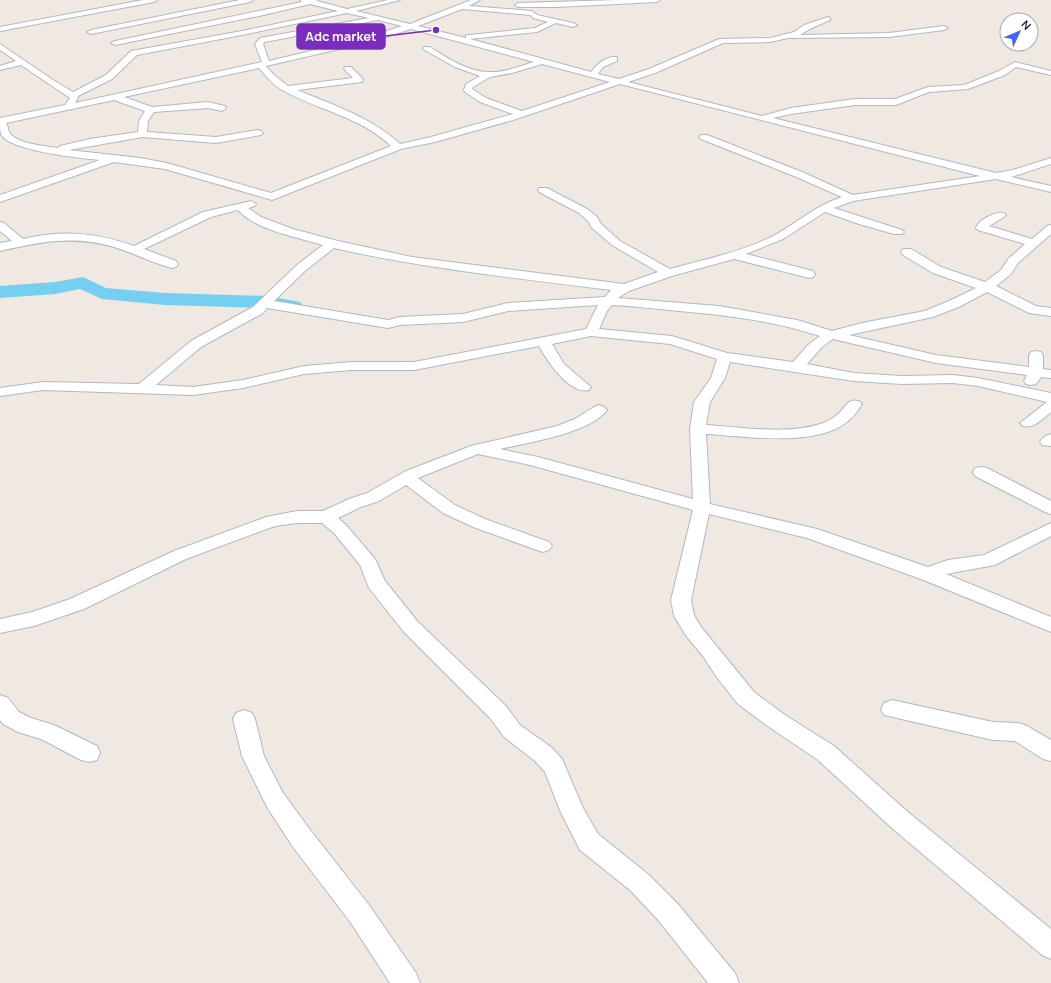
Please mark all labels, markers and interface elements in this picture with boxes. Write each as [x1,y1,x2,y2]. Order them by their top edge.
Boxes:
north arrow [999,12,1039,52]
text: N [1018,17,1035,33]
callout: Adc market [297,24,385,49]
text: Adc market [305,27,377,45]

